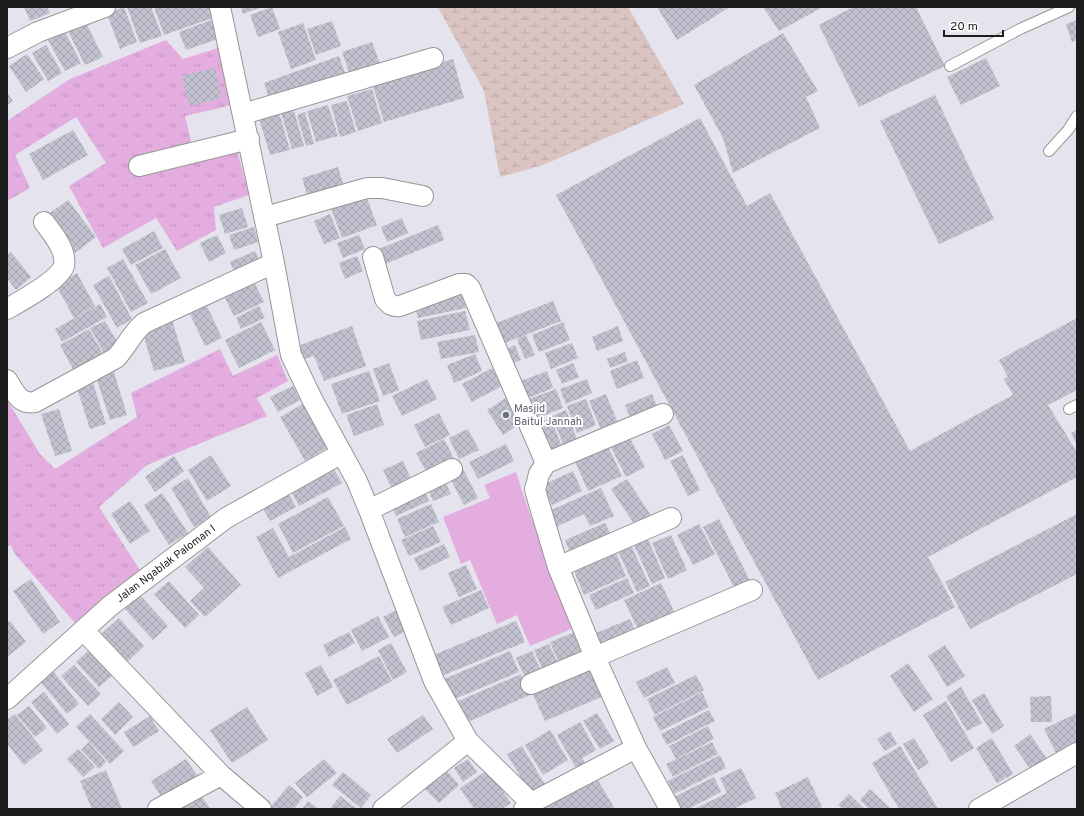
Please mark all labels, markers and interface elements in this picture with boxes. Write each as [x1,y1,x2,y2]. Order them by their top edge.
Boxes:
scale bar [944,12,1003,38]
text: 20 m [950,19,978,35]
place label: Masjid Baitul Jannah [514,402,582,429]
marker: Masjid Baitul Jannah [501,410,511,420]
street label: Jalan Ngablak Paloman I [113,522,219,606]

